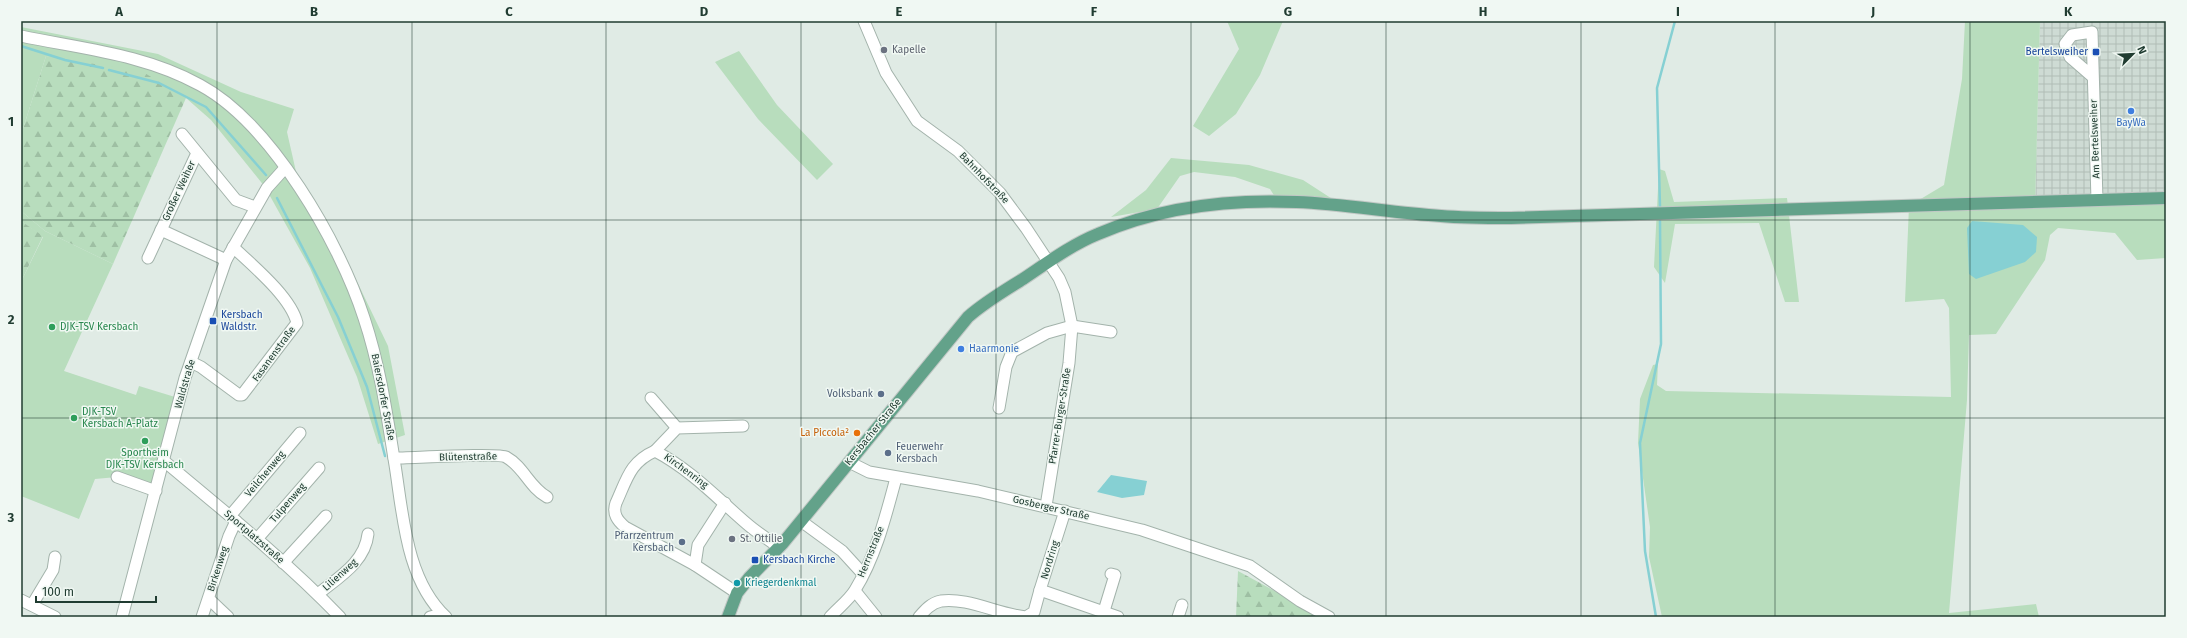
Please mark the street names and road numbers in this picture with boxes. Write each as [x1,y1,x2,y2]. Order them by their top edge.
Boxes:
street label: Am Bertelsweiher [2088,99,2102,179]
street label: Bahnhofstraße [956,150,1012,206]
street label: Großer Weiher [160,159,198,223]
street label: Fasanenstraße [250,324,298,384]
street label: Baiersdorfer Straße [369,352,397,442]
street label: Waldstraße [172,358,198,410]
street label: Pfarrer-Burger-Straße [1046,367,1074,465]
street label: Kersbacher Straße [842,396,904,468]
street label: Veilchenweg [242,448,288,499]
street label: Blütenstraße [439,450,497,464]
street label: Kirchenring [661,451,711,492]
street label: Tulpenweg [268,480,309,525]
street label: Gosberger Straße [1011,493,1091,523]
street label: Sportplatzstraße [222,508,286,566]
street label: Herrnstraße [855,525,887,579]
street label: Nordring [1038,538,1062,581]
street label: Birkenweg [205,544,231,593]
street label: Lilienweg [320,556,360,594]

